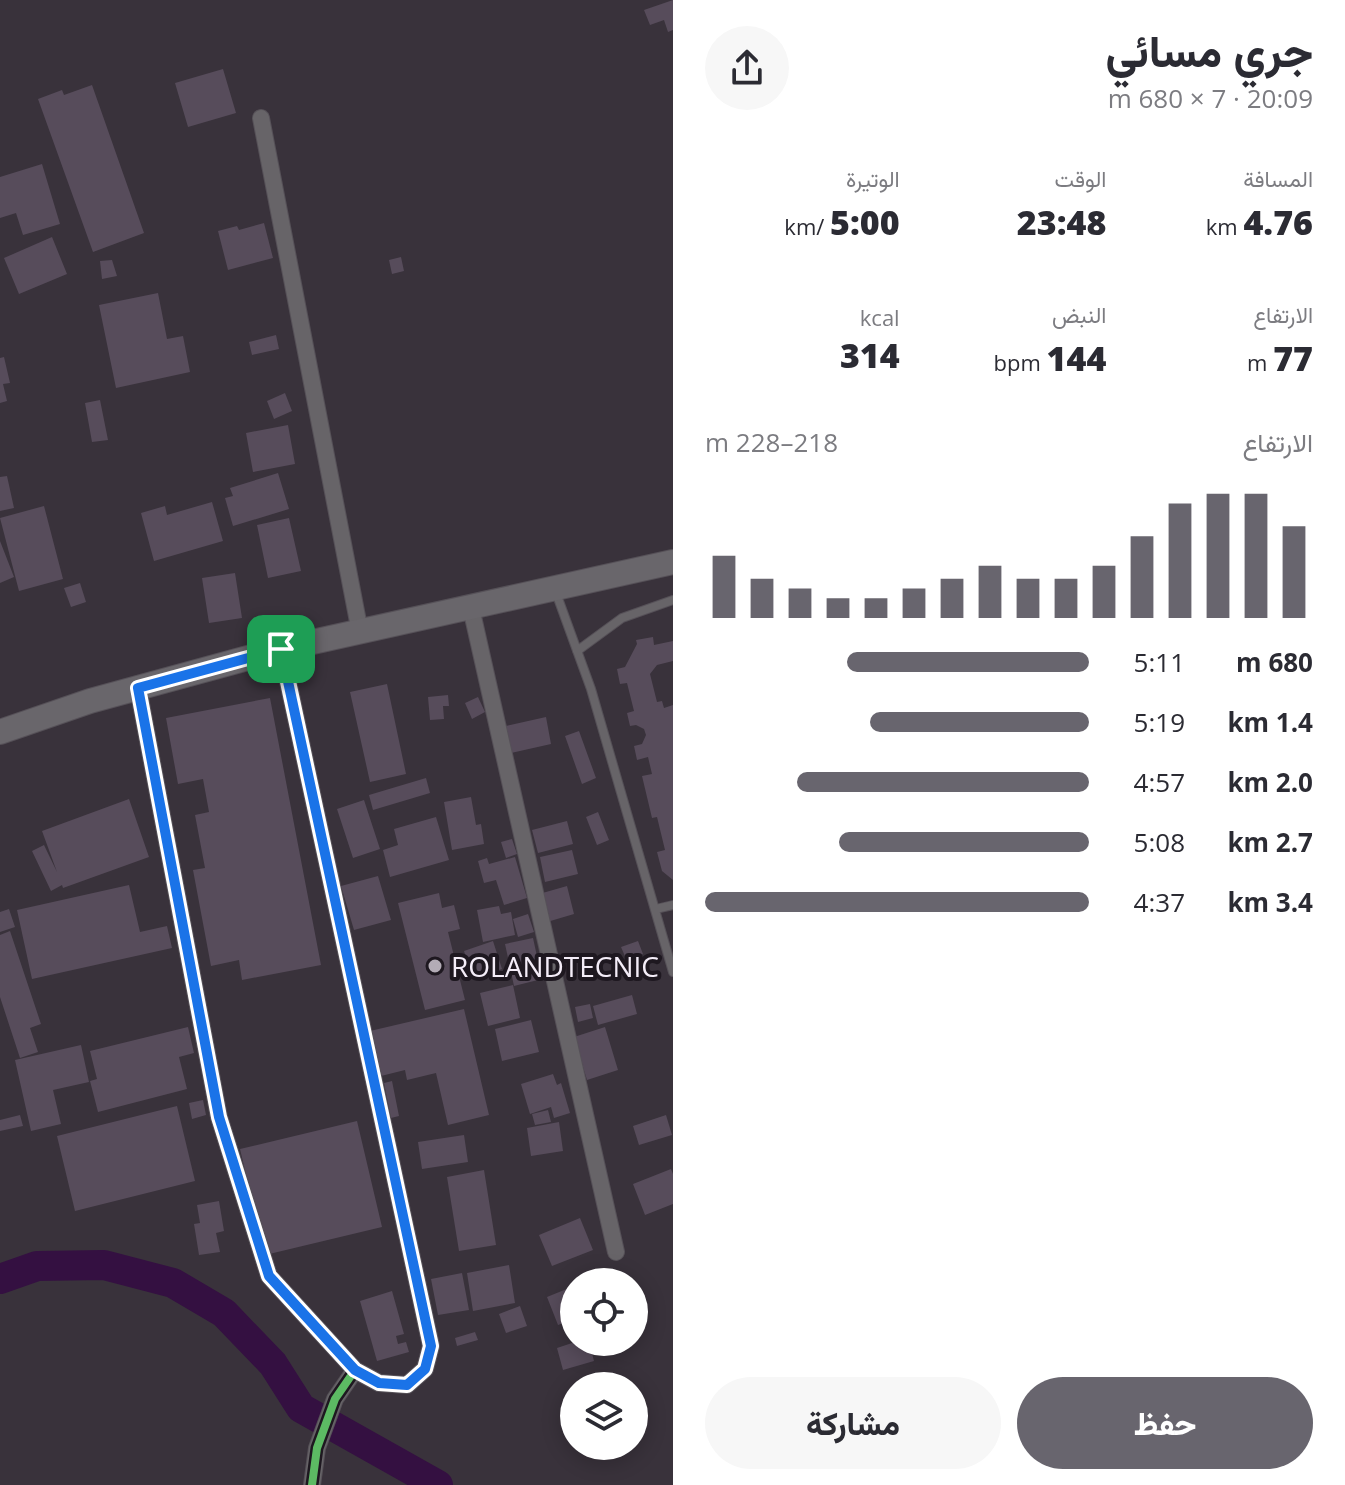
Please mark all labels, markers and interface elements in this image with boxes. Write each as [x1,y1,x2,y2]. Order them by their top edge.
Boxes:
text: جري مسائي [1106,20,1313,80]
button: share [705,26,789,110]
text: 20:09 · 7 × 680 m [1108,80,1313,116]
text: الوتيرة [846,163,900,193]
text: الوقت [1055,163,1106,193]
text: المسافة [1243,163,1313,193]
text: 5:00 [830,199,900,245]
text: 23:48 [1017,199,1106,245]
text: 4.76 [1243,199,1313,245]
text: /km [784,211,830,241]
text: km [1206,211,1243,241]
text: النبض [1052,299,1106,329]
text: الارتفاع [1253,299,1313,329]
text: kcal [860,302,900,332]
text: 314 [840,332,900,378]
text: 144 [1047,335,1106,381]
text: 77 [1273,335,1313,381]
text: bpm [994,347,1047,377]
text: m [1247,347,1273,377]
text: 218–228 m [705,424,838,460]
text: الارتفاع [1242,424,1313,460]
pin [247,615,315,683]
icon: arrive [259,627,303,671]
text: 5:11 [1134,644,1185,680]
text: 680 m [1236,644,1313,680]
text: 5:19 [1134,704,1185,740]
text: 1.4 km [1227,704,1313,740]
text: 4:57 [1134,764,1185,800]
text: 2.0 km [1227,764,1313,800]
text: 5:08 [1134,824,1185,860]
text: 2.7 km [1227,824,1313,860]
text: 4:37 [1134,884,1185,920]
text: 3.4 km [1227,884,1313,920]
place label: ROLANDTECNIC [451,947,659,985]
marker: ROLANDTECNIC [426,957,444,975]
map controls [560,1268,648,1460]
button: locate [560,1268,648,1356]
button: layers [560,1372,648,1460]
button: مشاركة [705,1377,1001,1469]
button: حفظ [1017,1377,1313,1469]

